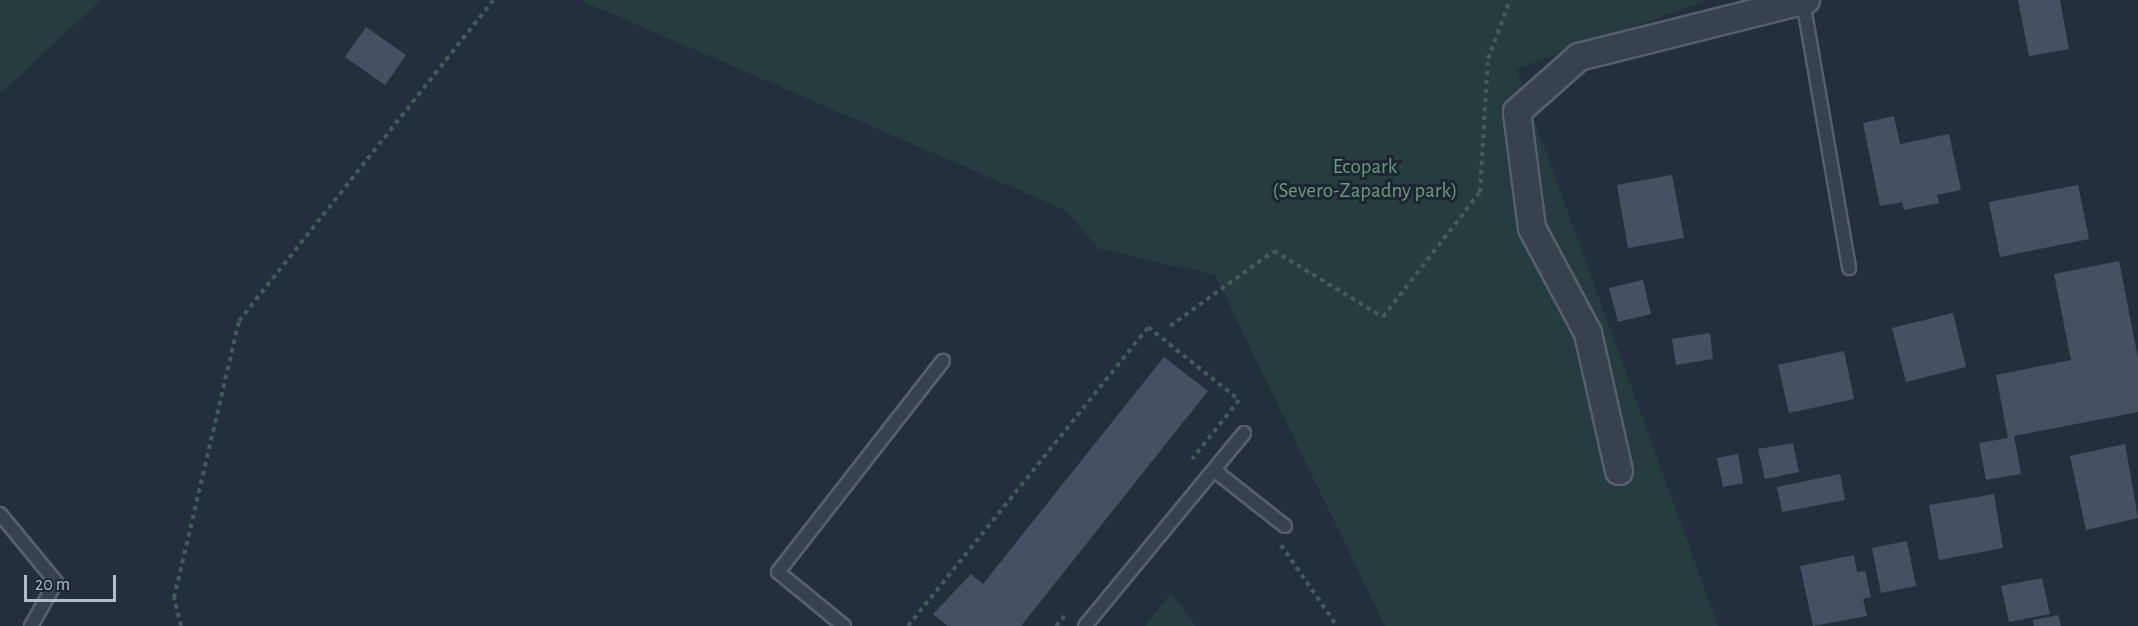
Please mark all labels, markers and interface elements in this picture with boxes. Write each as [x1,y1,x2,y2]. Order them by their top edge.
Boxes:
park label: Ecopark (Severo-Zapadny park) [1273,154,1457,204]
scale bar [27,563,118,601]
text: 20 m [35,576,70,594]

